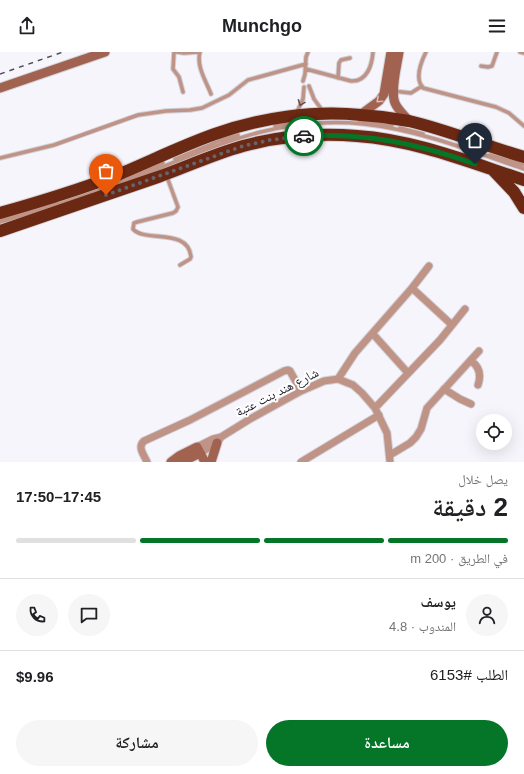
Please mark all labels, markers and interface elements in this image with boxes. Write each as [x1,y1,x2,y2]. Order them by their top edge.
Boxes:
icon: share [16,15,38,37]
icon: menu [486,15,508,37]
text: Munchgo [222,16,302,36]
one-way arrow [376,96,384,103]
one-way arrow [298,99,306,106]
courier [284,116,324,156]
pin [458,123,492,164]
icon: car [293,125,315,147]
icon: home [464,129,486,151]
pin [89,154,123,195]
icon: bag [95,160,117,182]
street label: شارع هند بنت عتبة [233,365,322,421]
map controls [476,414,512,450]
button: locate [476,414,512,450]
text: يصل خلال [458,472,508,487]
text: 17:45–17:50 [16,488,101,505]
text: 2 دقيقة [432,492,508,522]
text: في الطريق · 200 m [410,551,508,566]
text: يوسف [421,593,456,610]
button: phone [16,594,58,636]
button: chat [68,594,110,636]
button: person [466,594,508,636]
text: المندوب · 4.8 [389,619,456,634]
text: الطلب #6153 [430,666,508,683]
text: $9.96 [16,668,54,685]
button: مشاركة [16,720,258,766]
button: مساعدة [266,720,508,766]

